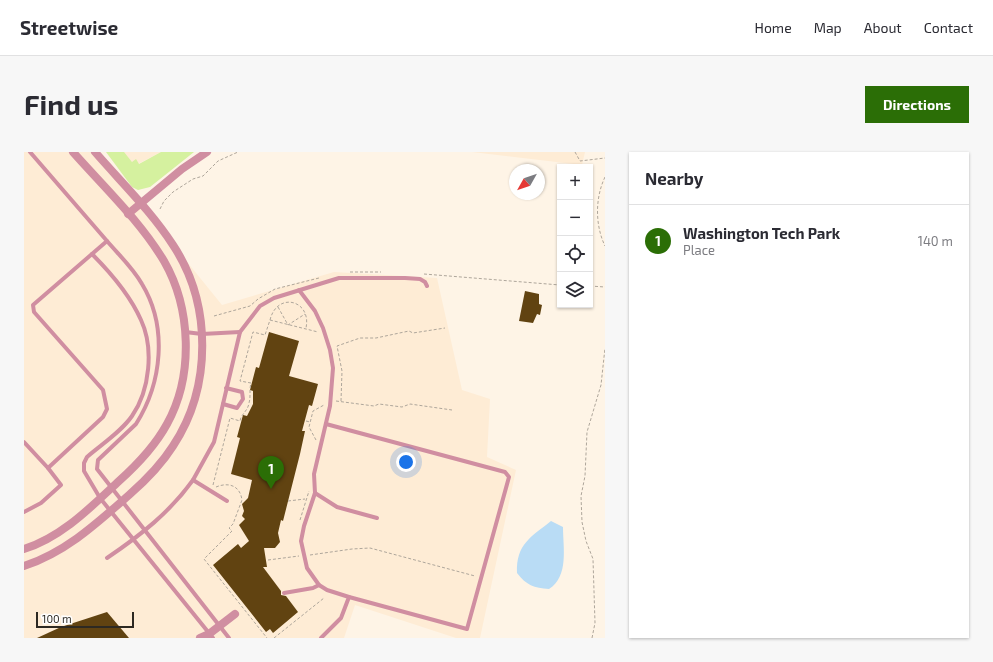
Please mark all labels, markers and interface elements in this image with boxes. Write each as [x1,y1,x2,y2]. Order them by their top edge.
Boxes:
text: Streetwise [20,16,118,39]
text: Home [755,19,792,36]
text: Map [814,19,842,36]
text: About [864,19,902,36]
text: Contact [924,19,973,36]
button: Directions [865,86,969,123]
text: Find us [24,87,118,121]
north arrow [509,164,545,200]
map controls [557,164,593,308]
button: + [557,164,593,200]
text: Nearby [645,168,703,188]
button: − [557,200,593,236]
text: Washington Tech Park [683,224,840,242]
text: 1 [655,233,661,249]
text: 140 m [918,233,953,249]
button: locate [557,236,593,272]
text: Place [683,242,715,258]
button: layers [557,272,593,308]
your location [396,452,416,472]
pin: 1 [258,456,284,489]
scale bar [36,610,134,629]
text: 100 m [42,612,72,625]

